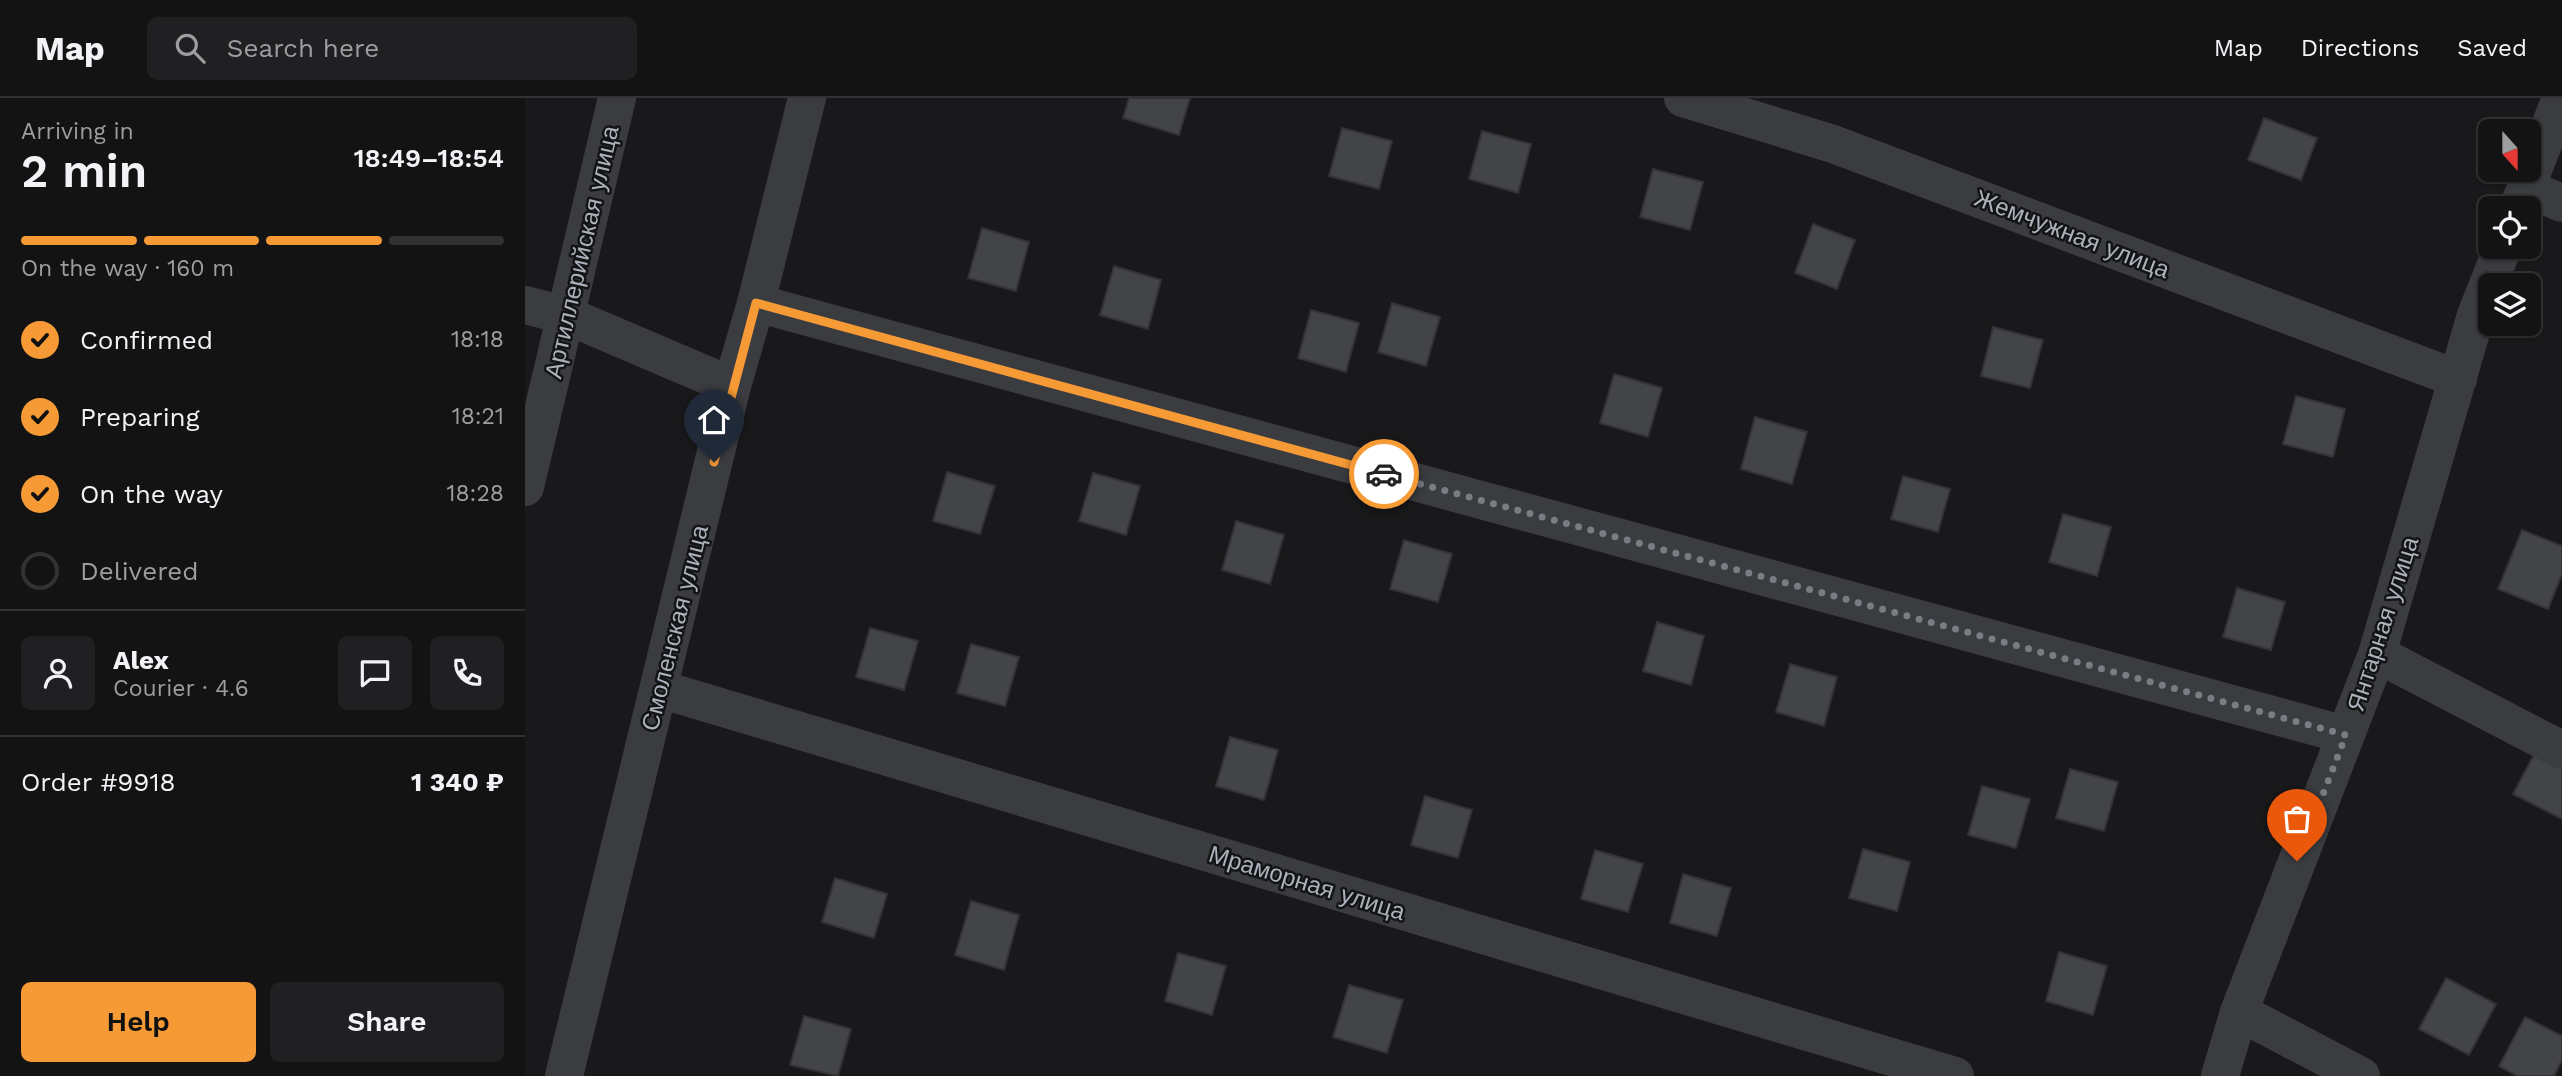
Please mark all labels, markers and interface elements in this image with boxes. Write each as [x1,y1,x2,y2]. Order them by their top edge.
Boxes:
search box [147,17,637,80]
text: Map [35,29,105,68]
icon: search [171,29,209,67]
text: Search here [227,33,379,63]
text: Map [2214,34,2263,62]
text: Directions [2301,34,2419,62]
text: Saved [2457,34,2527,62]
text: Arriving in [21,118,134,145]
north arrow [2478,119,2541,182]
map controls [2478,119,2541,336]
street label: Артиллерийская улица [539,122,625,381]
text: 18:49–18:54 [354,143,504,173]
text: 2 min [21,144,147,198]
street label: Жемчужная улица [1971,184,2174,284]
button: locate [2478,196,2541,259]
text: On the way · 160 m [21,255,234,282]
button: layers [2478,273,2541,336]
icon: check [21,321,59,359]
text: Confirmed [80,325,213,355]
text: 18:18 [451,326,504,353]
pin [684,390,744,462]
icon: check [21,398,59,436]
icon: home [695,401,733,439]
text: Preparing [80,402,200,432]
text: 18:21 [452,403,504,430]
courier [1349,439,1419,509]
icon: car [1365,455,1403,493]
icon: check [21,475,59,513]
text: On the way [80,479,223,509]
text: 18:28 [446,480,504,507]
street label: Смоленская улица [636,522,714,734]
street label: Янтарная улица [2342,533,2425,715]
text: Delivered [80,556,199,586]
button: person [21,636,95,710]
button: chat [338,636,412,710]
button: phone [430,636,504,710]
text: Alex [113,645,169,675]
text: Courier · 4.6 [113,675,249,702]
text: Order #9918 [21,767,176,797]
text: 1 340 ₽ [411,767,504,797]
pin [2267,789,2327,861]
icon: bag [2278,800,2316,838]
street label: Мраморная улица [1206,840,1409,926]
button: Help [21,982,256,1062]
button: Share [270,982,504,1062]

